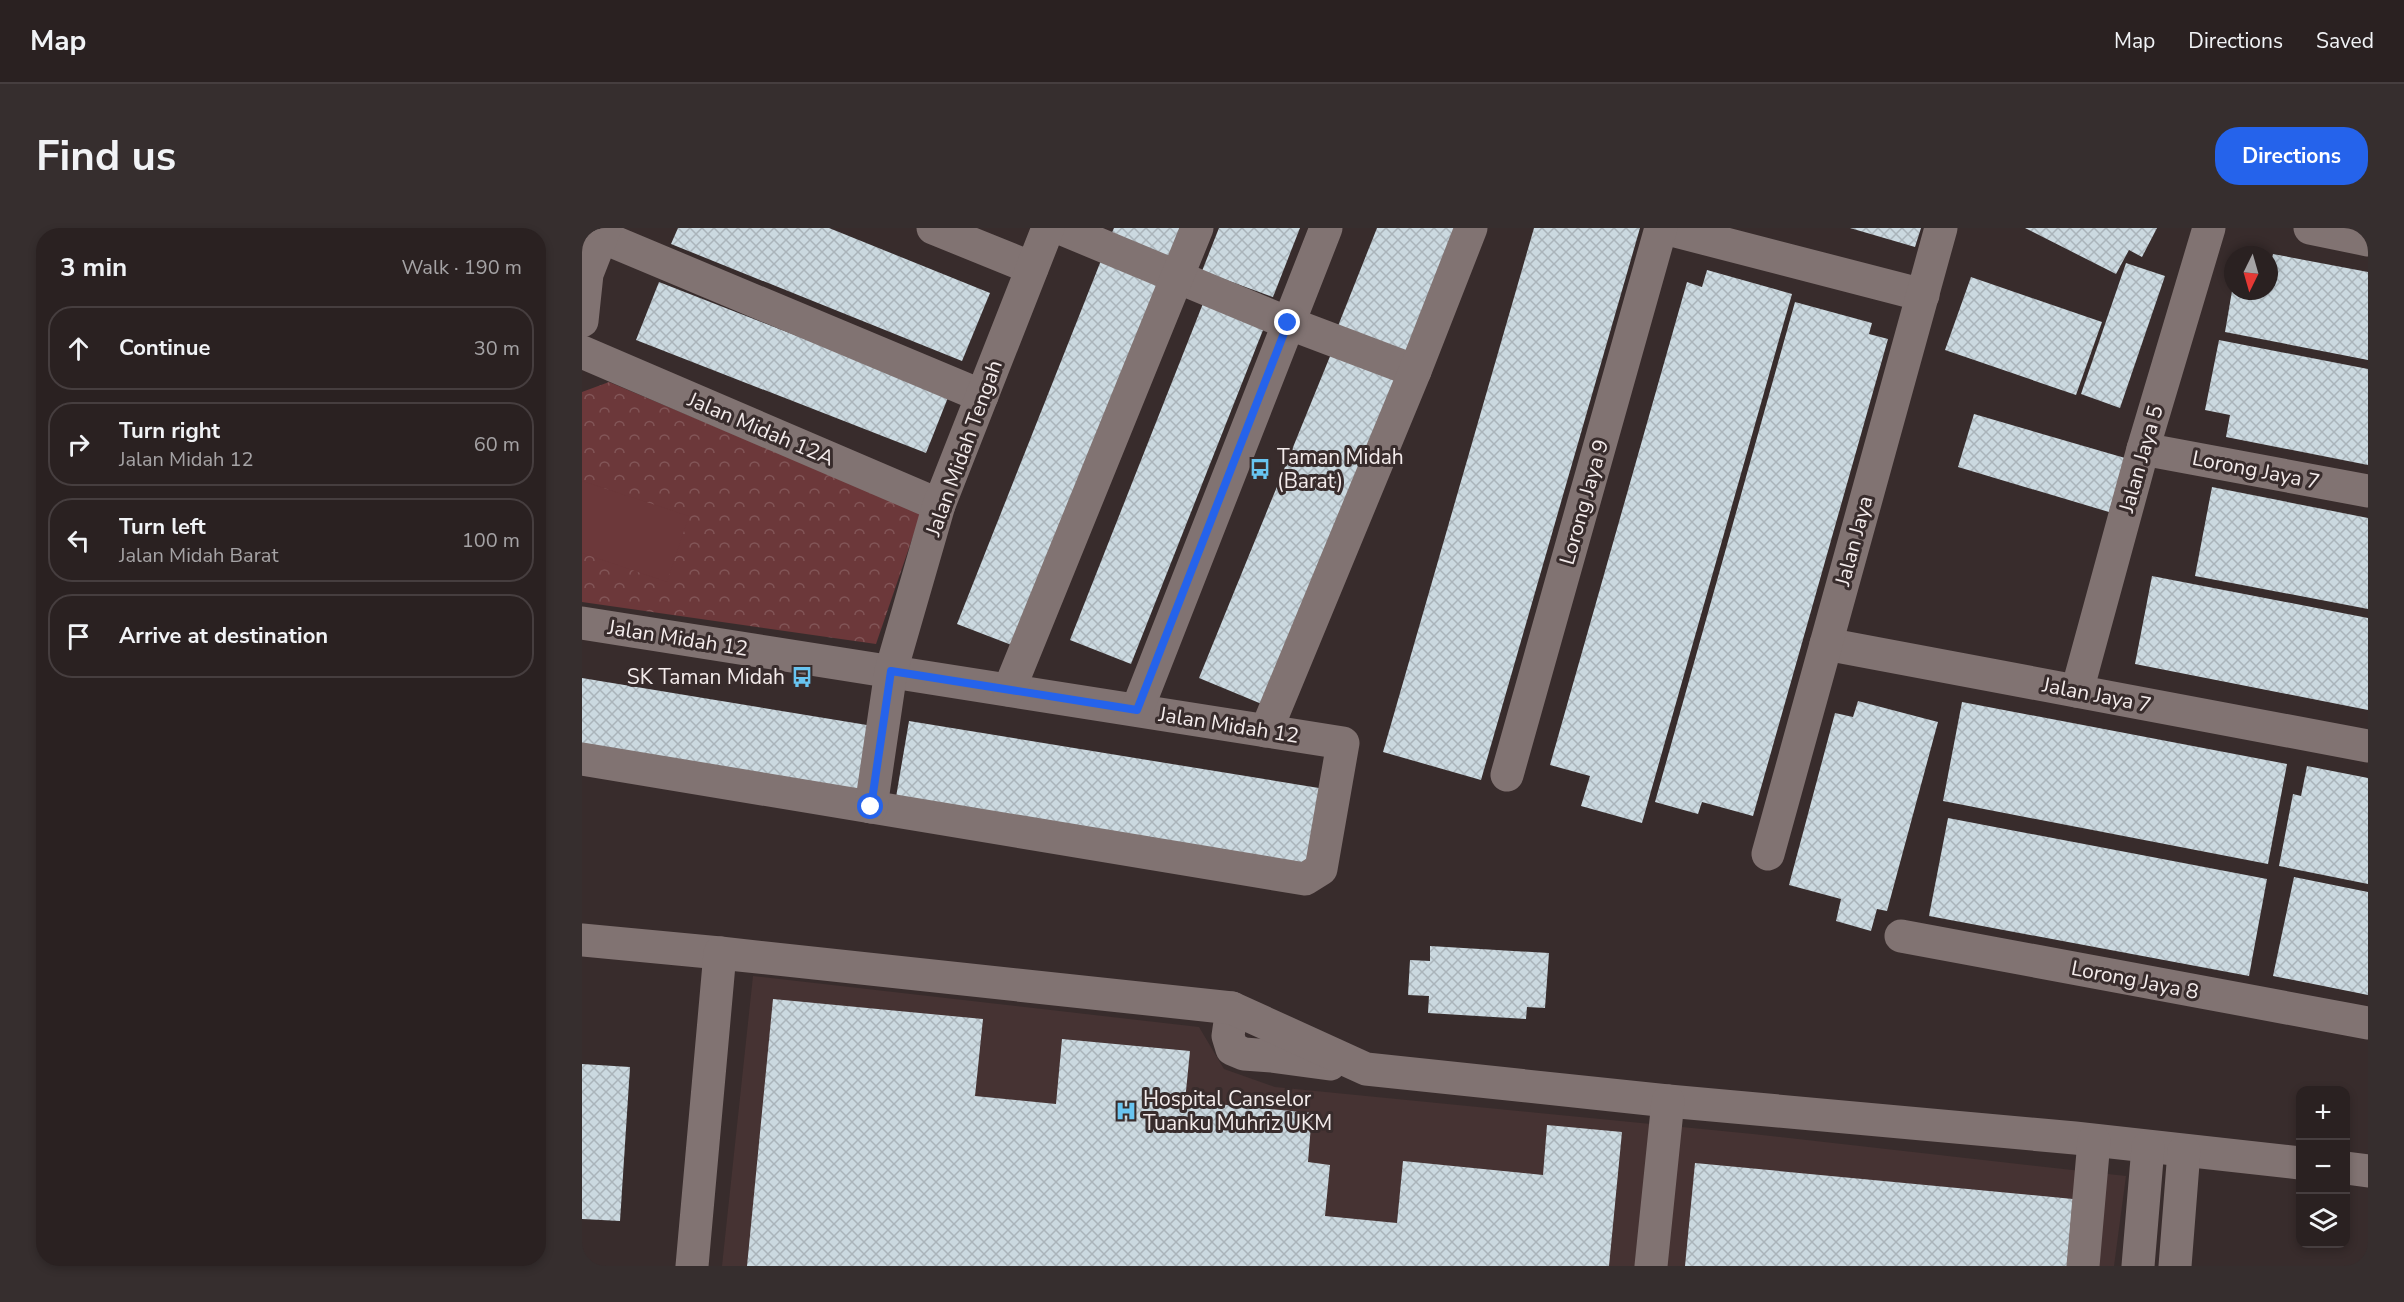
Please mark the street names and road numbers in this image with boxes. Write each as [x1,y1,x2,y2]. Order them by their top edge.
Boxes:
street label: Jalan Midah Tengah [919,356,1009,541]
street label: Jalan Midah 12A [683,385,839,472]
street label: Jalan Jaya 5 [2112,402,2170,517]
street label: Lorong Jaya 9 [1553,436,1615,568]
street label: Lorong Jaya 7 [2190,444,2322,496]
street label: Jalan Jaya [1828,493,1879,590]
street label: Jalan Midah 12 [605,613,750,663]
street label: Jalan Jaya 7 [2039,671,2154,719]
street label: Jalan Midah 12 [1156,700,1301,750]
street label: Lorong Jaya 8 [2069,954,2201,1006]

